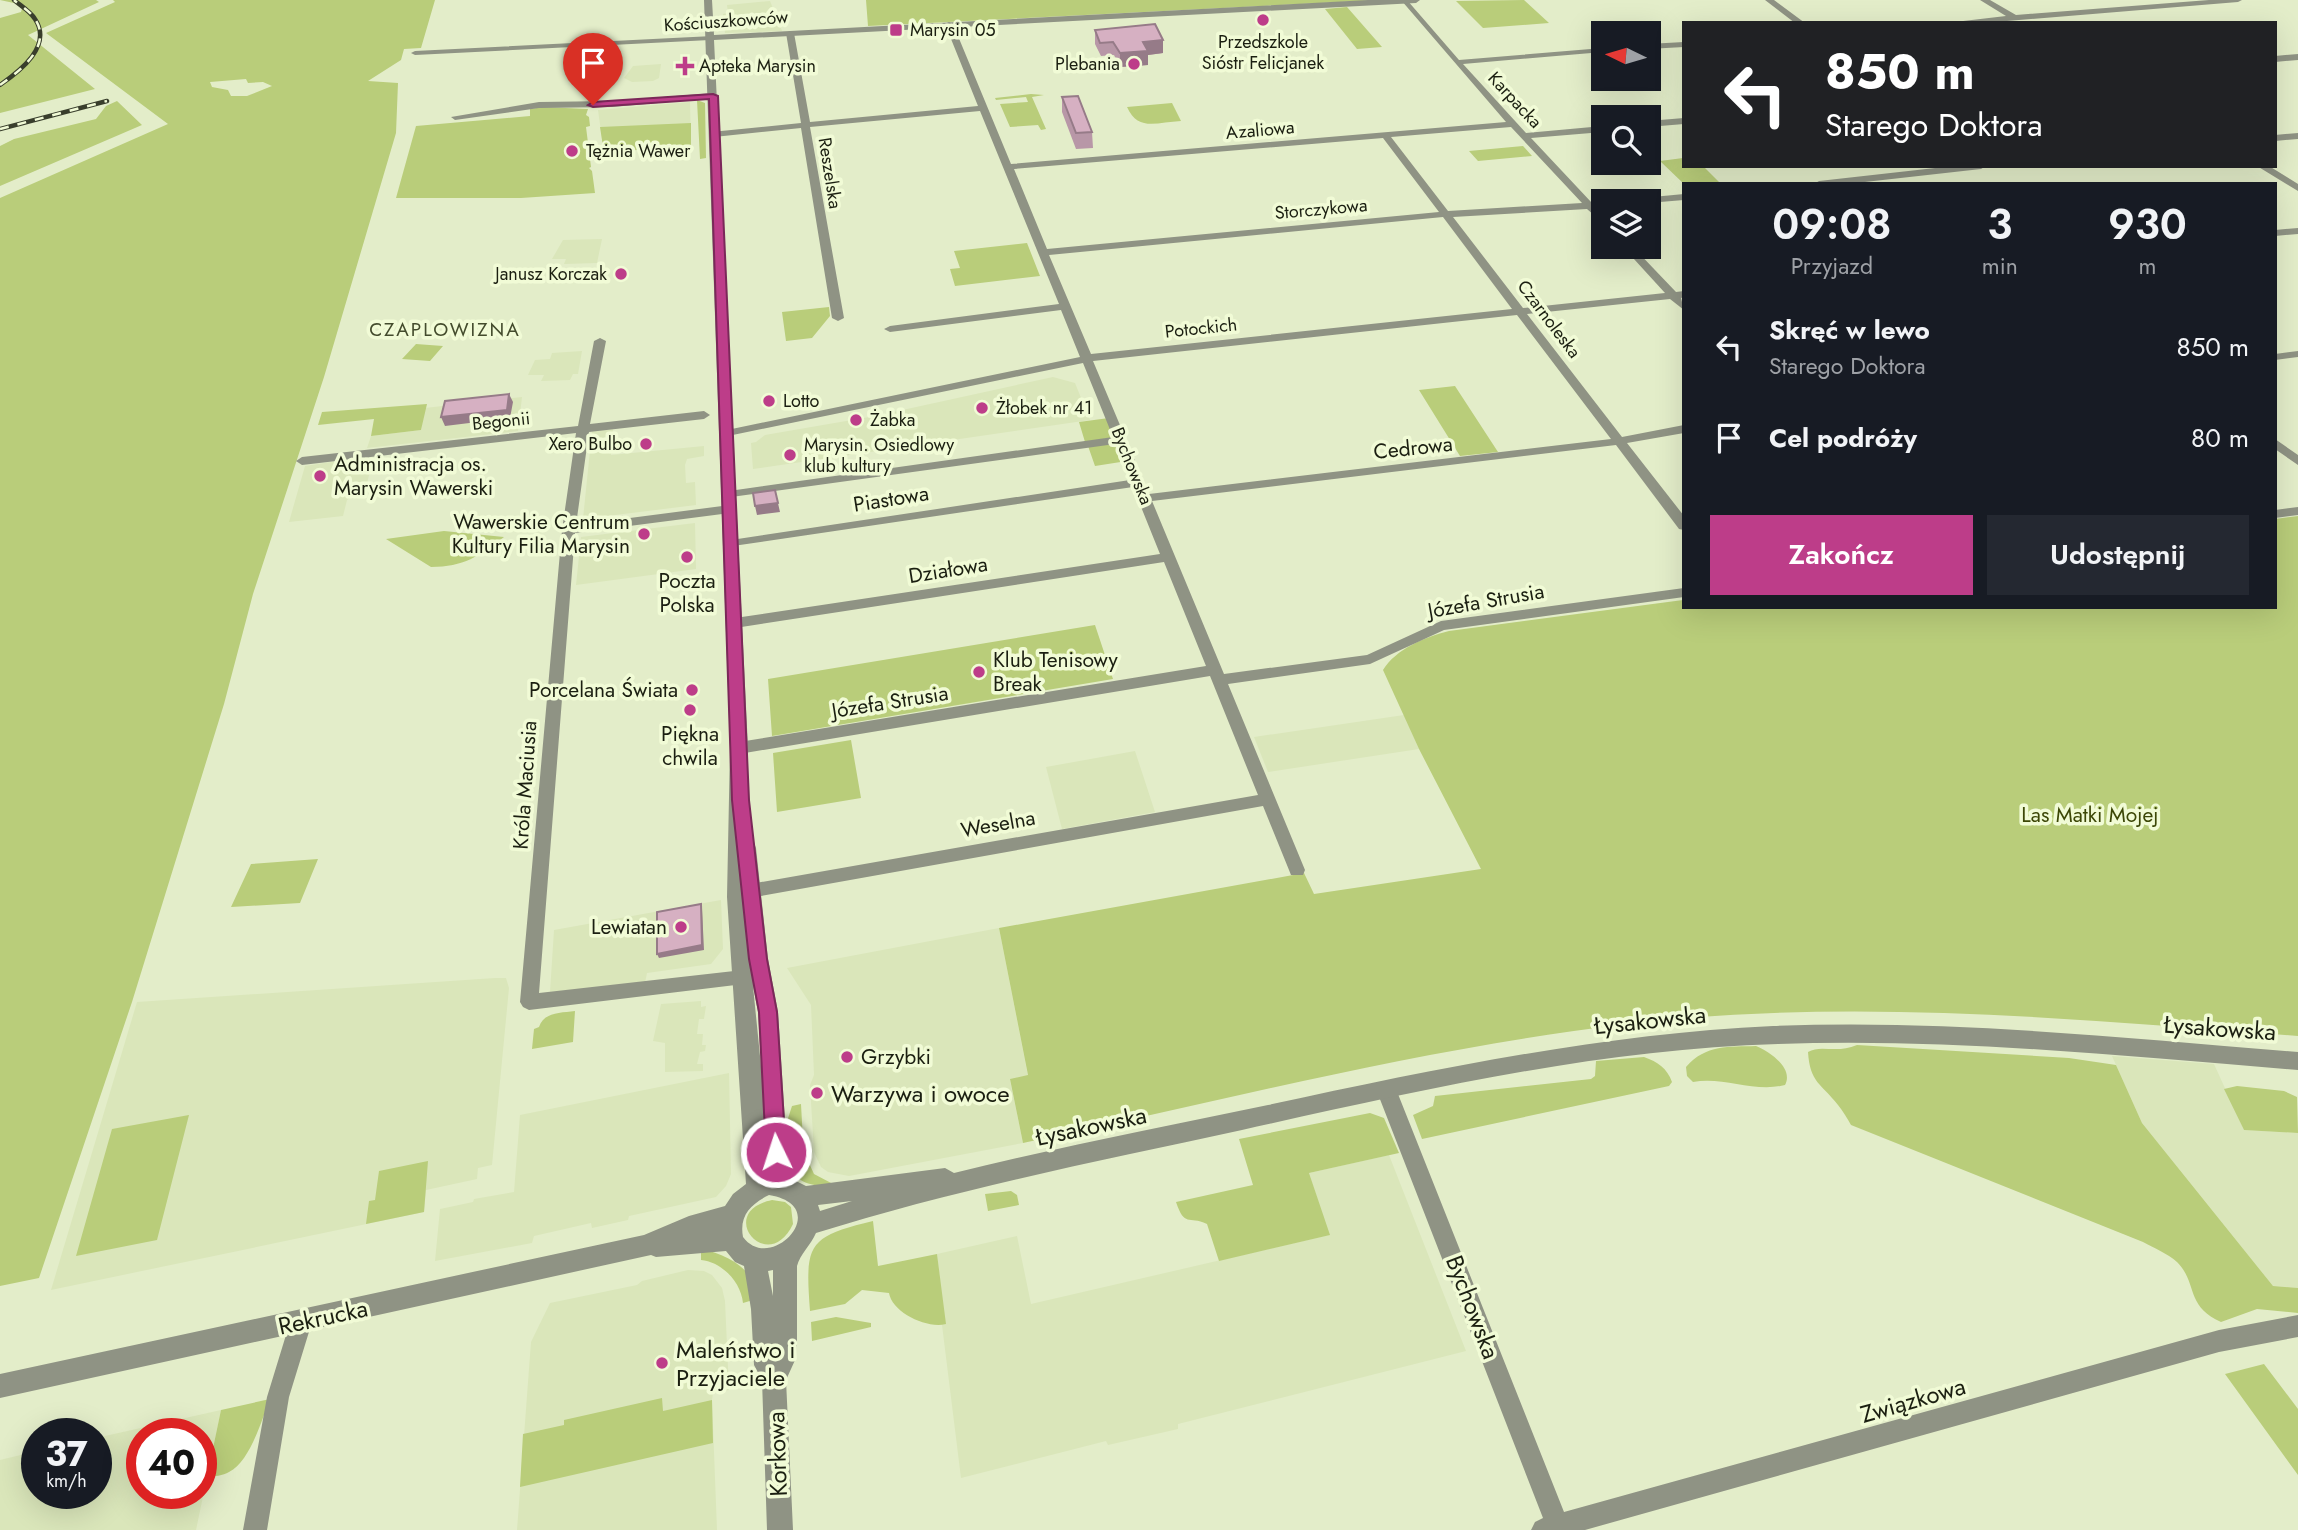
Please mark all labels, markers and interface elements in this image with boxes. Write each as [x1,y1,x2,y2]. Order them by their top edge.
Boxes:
street label: Kościuszkowców [663,4,790,38]
marker: Przedszkole Sióstr Felicjanek [1255,12,1271,28]
place label: Marysin 05 [910,17,996,43]
north arrow [1591,21,1661,91]
map controls [1591,21,1661,259]
marker: Marysin 05 [888,22,904,38]
place label: Przedszkole Sióstr Felicjanek [1202,29,1324,76]
pin [563,33,623,105]
text: 850 m [1825,37,1975,107]
icon: arrive [574,44,612,82]
icon: left [1710,49,1801,140]
place label: Plebania [1055,51,1120,77]
place label: Apteka Marysin [699,53,816,79]
marker: Plebania [1126,56,1142,72]
marker: Apteka Marysin [677,58,693,74]
street label: Karpacka [1482,66,1548,134]
text: Starego Doktora [1825,102,2043,148]
button: search [1591,105,1661,175]
street label: Azaliowa [1224,114,1296,146]
street label: Reszelska [812,135,848,211]
place label: Tężnia Wawer [586,138,691,164]
marker: Tężnia Wawer [564,143,580,159]
button: layers [1591,189,1661,259]
street label: Storczykowa [1273,192,1369,226]
text: 09:08 [1772,194,1892,255]
text: 3 [1987,194,2012,255]
text: 930 [2108,194,2187,255]
text: Przyjazd [1791,249,1873,283]
text: min [1982,249,2018,283]
text: m [2138,249,2156,283]
place label: Janusz Korczak [493,261,607,287]
marker: Janusz Korczak [613,266,629,282]
street label: Czarnoleska [1511,274,1587,364]
street label: Potockich [1164,311,1238,345]
text: Skręć w lewo [1769,311,1930,349]
district label: CZAPLOWIZNA [369,316,521,343]
icon: left [1710,328,1748,366]
text: 850 m [2176,328,2249,366]
text: Starego Doktora [1769,349,1926,383]
place label: Lotto [783,388,820,414]
marker: Lotto [761,393,777,409]
place label: Żłobek nr 41 [996,395,1092,421]
marker: Żłobek nr 41 [974,400,990,416]
street label: Begonii [471,405,531,437]
place label: Żabka [870,407,915,433]
marker: Żabka [848,412,864,428]
icon: arrive [1710,419,1748,457]
text: Cel podróży [1769,419,1917,457]
text: 80 m [2191,419,2249,457]
street label: Bychowska [1105,423,1159,509]
street label: Cedrowa [1372,429,1454,467]
place label: Xero Bulbo [548,431,632,457]
place label: Marysin. Osiedlowy klub kultury [804,432,954,479]
marker: Xero Bulbo [638,436,654,452]
marker: Marysin. Osiedlowy klub kultury [782,447,798,463]
place label: Administracja os. Marysin Wawerski [334,449,493,503]
marker: Administracja os. Marysin Wawerski [312,468,328,484]
street label: Piastowa [851,478,931,520]
place label: Wawerskie Centrum Kultury Filia Marysin [452,507,630,561]
button: Zakończ [1710,515,1973,595]
button: Udostępnij [1987,515,2249,595]
marker: Wawerskie Centrum Kultury Filia Marysin [636,526,652,542]
marker: Poczta Polska [679,549,695,565]
street label: Działowa [906,549,990,591]
place label: Poczta Polska [658,566,716,620]
street label: Józefa Strusia [1423,576,1546,627]
place label: Klub Tenisowy Break [993,645,1118,699]
marker: Klub Tenisowy Break [971,664,987,680]
place label: Porcelana Świata [529,675,678,705]
street label: Józefa Strusia [827,678,950,726]
marker: Porcelana Świata [684,682,700,698]
marker: Piękna chwila [682,702,698,718]
place label: Piękna chwila [661,719,719,773]
street label: Króla Maciusia [506,720,544,850]
park label: Las Matki Mojej [2021,800,2159,830]
street label: Weselna [958,803,1038,845]
place label: Lewiatan [591,912,667,942]
marker: Lewiatan [673,919,689,935]
street label: Łysakowska [1591,997,1708,1043]
street label: Łysakowska [2162,1007,2277,1049]
place label: Grzybki [861,1042,931,1072]
marker: Grzybki [839,1049,855,1065]
place label: Warzywa i owoce [831,1076,1010,1111]
marker: Warzywa i owoce [809,1085,825,1101]
street label: Łysakowska [1031,1097,1150,1155]
position arrow [739,1115,813,1189]
street label: Bychowska [1437,1250,1509,1364]
street label: Rekrucka [275,1290,371,1344]
place label: Maleństwo i Przyjaciele [676,1332,795,1395]
marker: Maleństwo i Przyjaciele [654,1355,670,1371]
street label: Związkowa [1856,1368,1970,1432]
street label: Korkowa [758,1411,796,1497]
speed limit sign: 40 [126,1418,217,1509]
text: 37 [45,1429,88,1479]
text: km/h [46,1468,87,1494]

